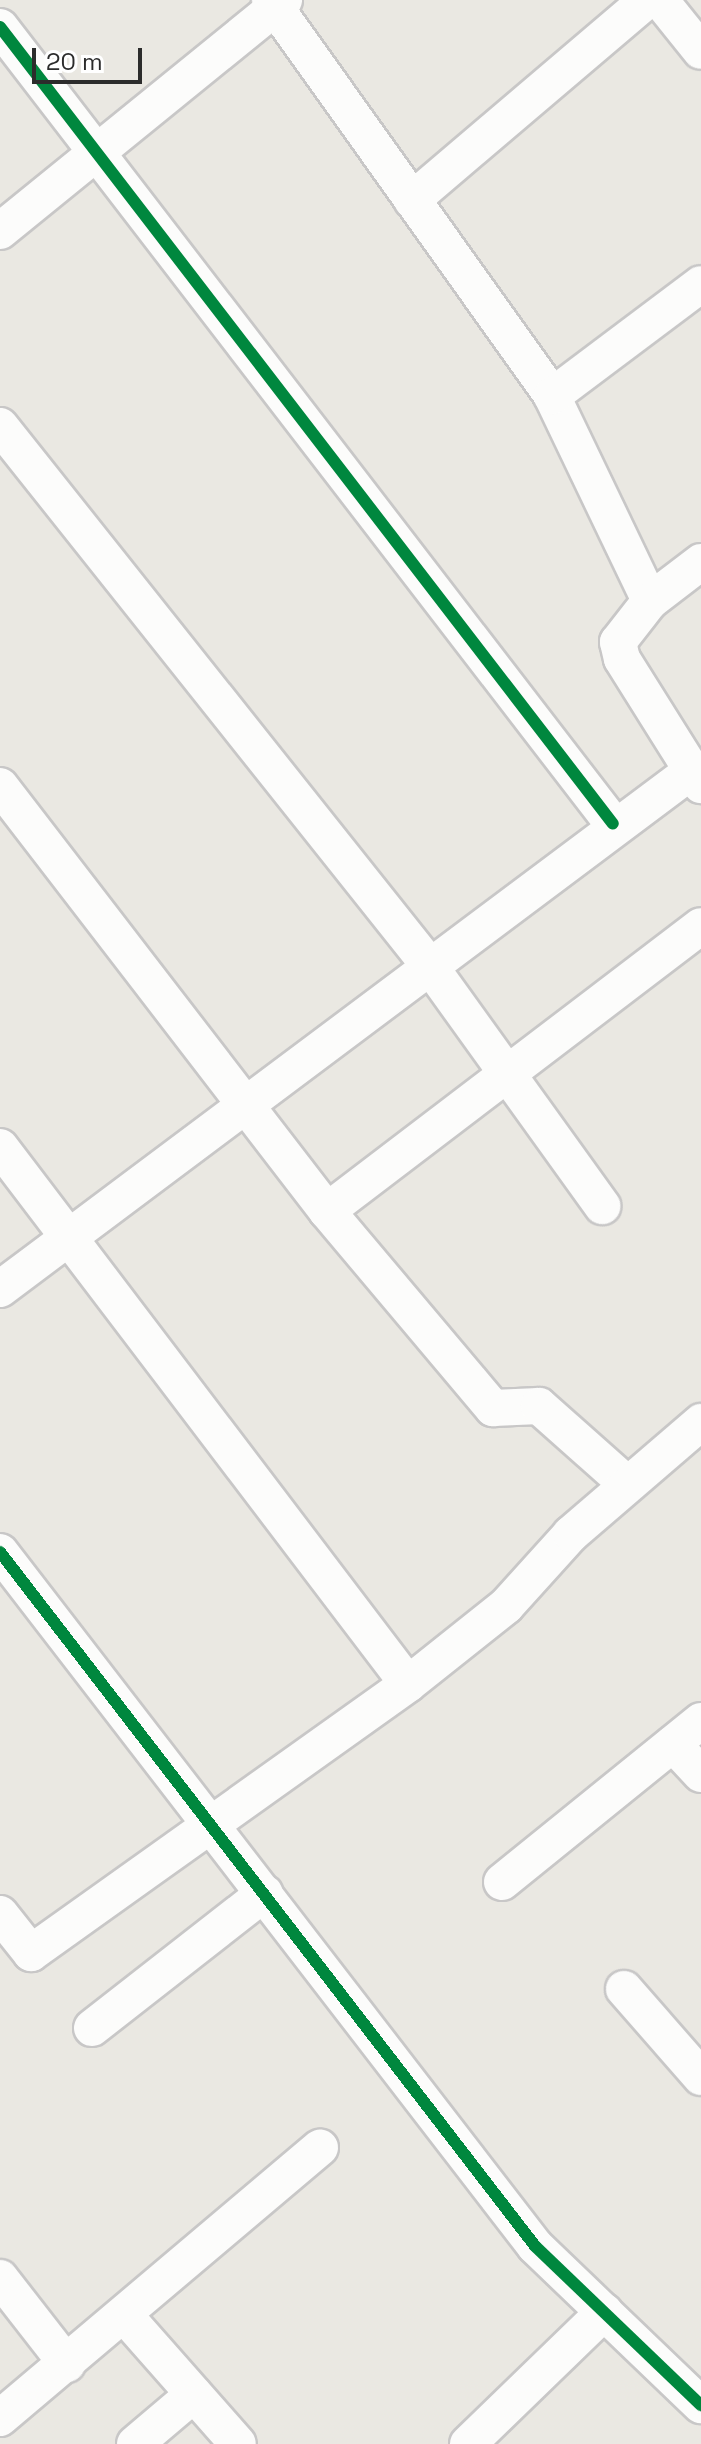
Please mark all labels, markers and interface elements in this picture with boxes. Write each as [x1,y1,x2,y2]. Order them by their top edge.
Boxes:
scale bar [36,32,146,82]
text: 20 m [46,46,103,77]

